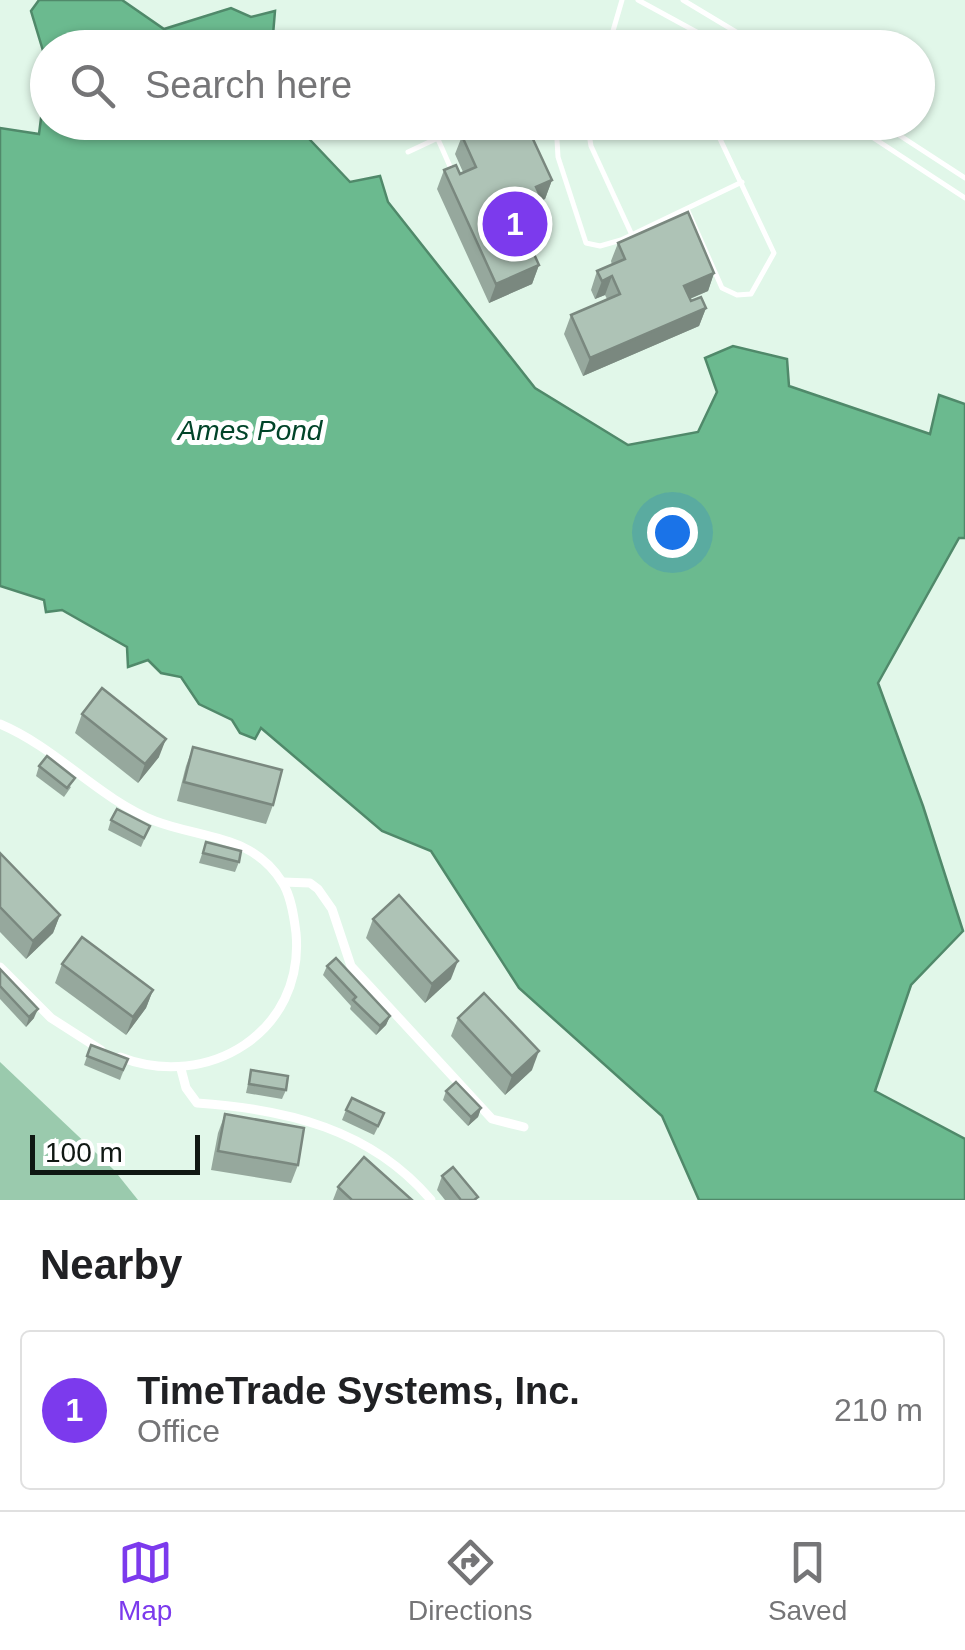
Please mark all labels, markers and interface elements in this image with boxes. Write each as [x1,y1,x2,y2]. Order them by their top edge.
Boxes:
search box [30,30,935,140]
icon: search [65,58,120,113]
text: Search here [145,64,352,106]
pin: 1 [482,186,548,262]
water label: Ames Pond [176,415,324,446]
your location [647,507,698,558]
scale bar [30,1130,200,1174]
text: 100 m [45,1137,123,1168]
text: Nearby [40,1241,182,1288]
text: TimeTrade Systems, Inc. [137,1370,580,1412]
text: 1 [66,1392,83,1428]
text: 210 m [834,1392,923,1428]
text: Office [137,1413,220,1449]
tab: Map [118,1535,173,1627]
tab: Directions [408,1535,533,1627]
tab: Saved [768,1535,847,1627]

